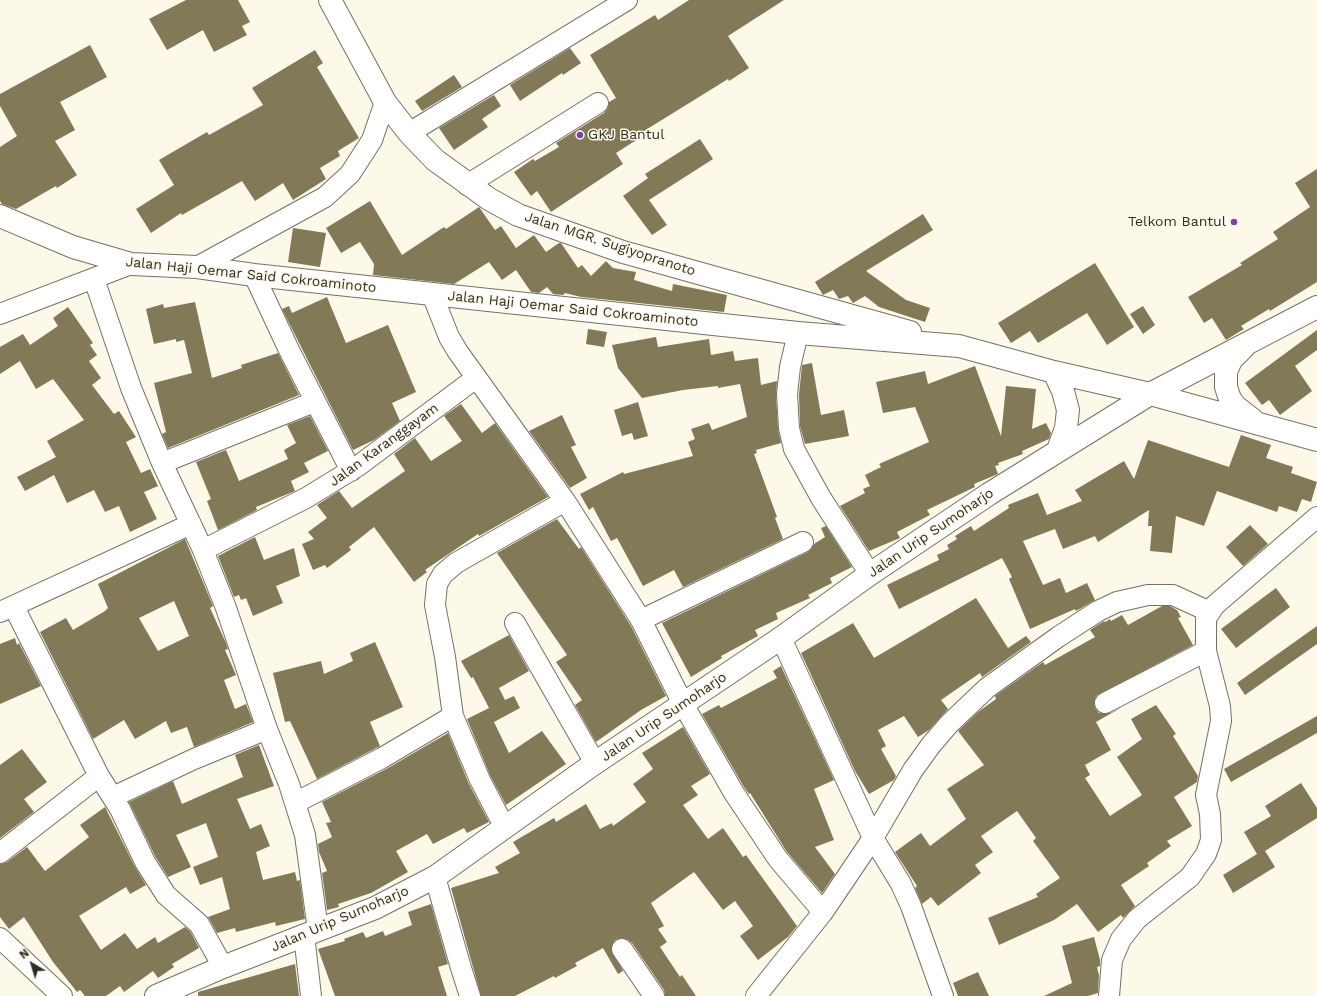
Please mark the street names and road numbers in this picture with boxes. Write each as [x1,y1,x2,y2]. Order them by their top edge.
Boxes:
street label: Jalan MGR. Sugiyopranoto [522,208,698,280]
street label: Jalan Haji Oemar Said Cokroaminoto [125,253,377,297]
street label: Jalan Haji Oemar Said Cokroaminoto [447,287,699,331]
street label: Jalan Karanggayam [326,400,442,490]
street label: Jalan Urip Sumoharjo [865,485,997,581]
street label: Jalan Urip Sumoharjo [598,669,730,765]
street label: Jalan Urip Sumoharjo [269,882,411,956]

